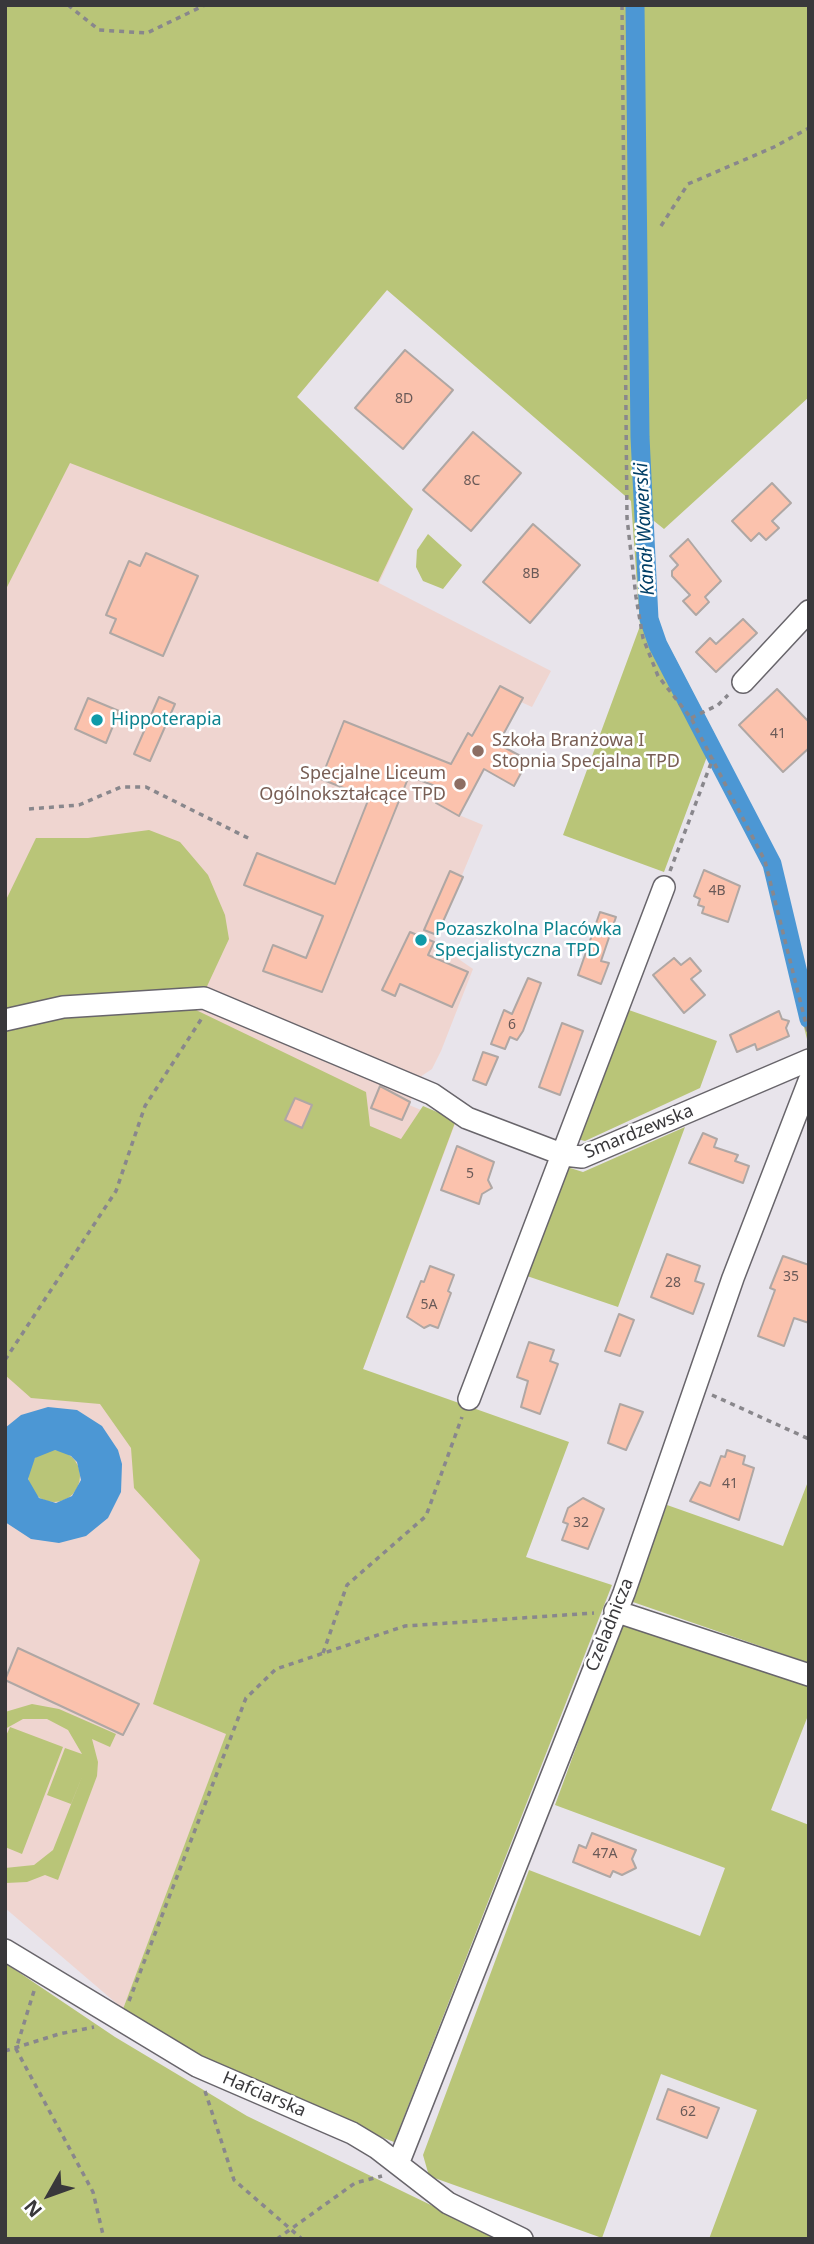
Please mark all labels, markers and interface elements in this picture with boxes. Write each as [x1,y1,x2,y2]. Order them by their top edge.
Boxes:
house number: 8D [395,391,413,407]
water label: Kanał Wawerski [630,462,660,596]
house number: 8C [464,473,480,489]
house number: 8B [522,566,540,582]
place label: Hippoterapia [111,709,222,731]
marker: Hippoterapia [89,712,105,728]
house number: 41 [770,726,786,742]
place label: Szkoła Branżowa I Stopnia Specjalna TPD [492,730,680,772]
marker: Szkoła Branżowa I Stopnia Specjalna TPD [470,743,486,759]
place label: Specjalne Liceum Ogólnokształcące TPD [259,763,446,806]
marker: Specjalne Liceum Ogólnokształcące TPD [452,776,468,792]
house number: 4B [708,883,726,899]
place label: Pozaszkolna Placówka Specjalistyczna TPD [435,919,622,962]
marker: Pozaszkolna Placówka Specjalistyczna TPD [413,932,429,948]
house number: 6 [508,1017,516,1033]
street label: Smardzewska [581,1100,697,1164]
house number: 5 [466,1166,474,1182]
house number: 35 [783,1269,799,1285]
house number: 28 [665,1275,681,1291]
house number: 5A [421,1297,437,1313]
house number: 41 [722,1476,738,1492]
house number: 32 [573,1515,589,1531]
street label: Czeladnicza [581,1575,639,1675]
house number: 47A [593,1846,617,1862]
street label: Hafciarska [219,2068,309,2122]
house number: 62 [680,2104,696,2120]
north arrow [14,2160,84,2230]
text: N [18,2194,48,2223]

